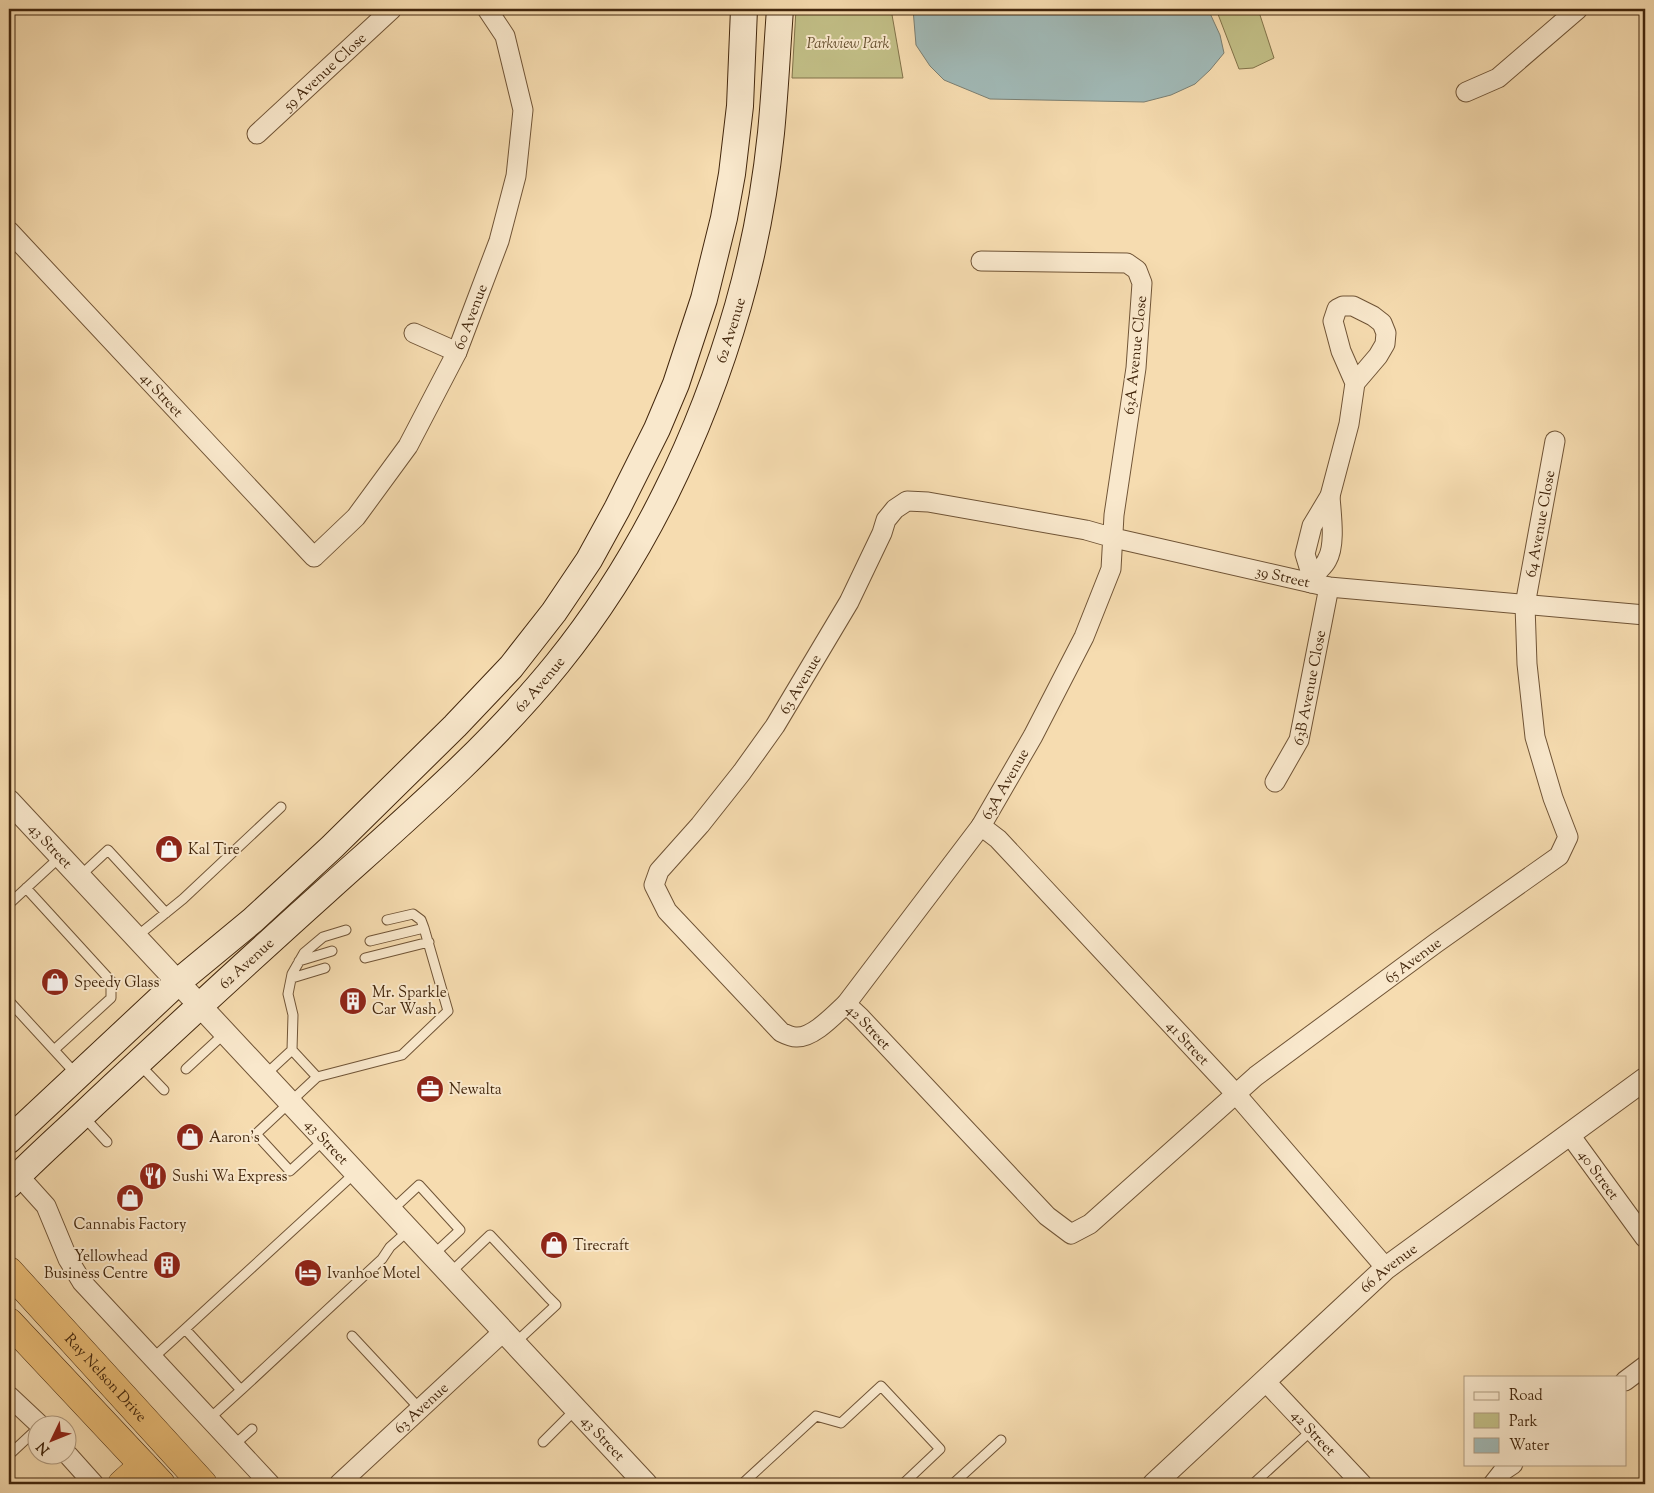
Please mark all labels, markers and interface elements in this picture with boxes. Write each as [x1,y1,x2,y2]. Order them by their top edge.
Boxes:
street label: 59 Avenue Close [279,29,372,117]
park label: Parkview Park [807,34,890,55]
street label: 60 Avenue [450,282,494,353]
street label: 62 Avenue [712,295,752,366]
street label: 63A Avenue Close [1120,295,1153,416]
street label: 41 Street [135,368,187,423]
street label: 64 Avenue Close [1521,469,1561,579]
street label: 39 Street [1253,562,1312,594]
street label: 63B Avenue Close [1289,628,1332,750]
street label: 63 Avenue [775,651,827,719]
street label: 62 Avenue [511,653,571,718]
street label: 63A Avenue [977,745,1035,824]
street label: 43 Street [23,819,76,874]
shop icon: Kal Tire [154,834,184,864]
place label: Kal Tire [188,840,240,861]
street label: 65 Avenue [1381,933,1446,989]
street label: 62 Avenue [215,934,279,995]
shop icon: Speedy Glass [40,967,70,997]
place label: Speedy Glass [74,973,160,994]
place label: Mr. Sparkle Car Wash [372,983,447,1021]
building icon: Mr. Sparkle Car Wash [338,986,368,1016]
street label: 42 Street [841,1000,895,1055]
street label: 41 Street [1161,1017,1213,1071]
office icon: Newalta [415,1074,445,1104]
place label: Newalta [449,1080,502,1101]
street label: 43 Street [299,1115,352,1170]
shop icon: Aaron's [175,1122,205,1152]
place label: Aaron's [209,1128,260,1149]
street label: 40 Street [1572,1146,1623,1205]
restaurant icon: Sushi Wa Express [138,1161,168,1191]
place label: Sushi Wa Express [172,1167,288,1188]
shop icon: Cannabis Factory [115,1183,145,1213]
place label: Cannabis Factory [74,1215,187,1236]
shop icon: Tirecraft [539,1230,569,1260]
place label: Tirecraft [573,1236,629,1257]
street label: 66 Avenue [1356,1239,1422,1299]
place label: Yellowhead Business Centre [44,1247,149,1285]
building icon: Yellowhead Business Centre [152,1250,182,1280]
hotel icon: Ivanhoe Motel [293,1258,323,1288]
place label: Ivanhoe Motel [327,1264,421,1285]
street label: Ray Nelson Drive [59,1329,151,1427]
legend [1464,1376,1626,1466]
street label: 63 Avenue [390,1379,454,1439]
text: Road [1509,1386,1543,1407]
street label: 42 Street [1286,1406,1340,1462]
street label: 43 Street [575,1411,629,1466]
text: Park [1509,1412,1538,1433]
north arrow [28,1416,78,1466]
text: Water [1509,1436,1550,1457]
text: N [33,1437,55,1458]

